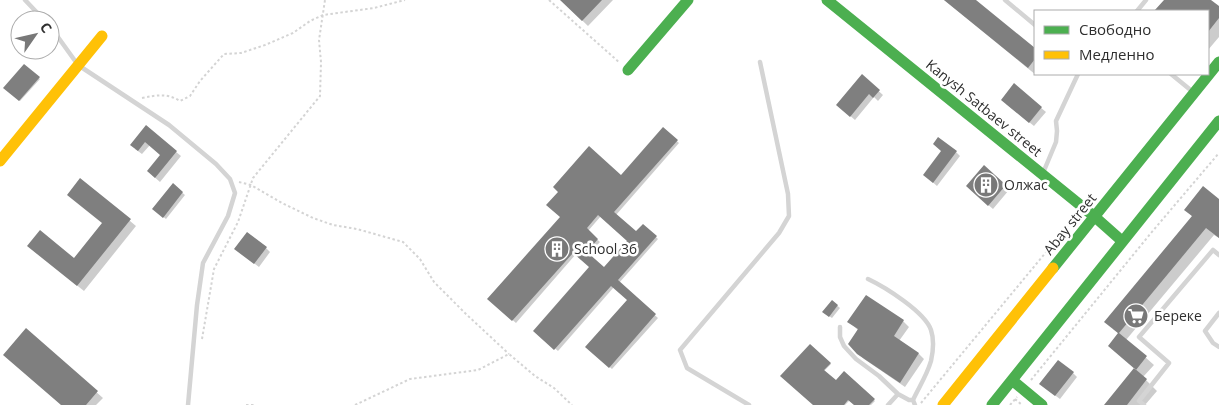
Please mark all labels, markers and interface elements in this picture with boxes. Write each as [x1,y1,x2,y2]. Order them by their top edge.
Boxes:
north arrow [10,10,60,60]
legend [1034,10,1209,75]
text: С [36,18,57,37]
text: Свободно [1079,19,1151,39]
text: Медленно [1079,44,1155,64]
street label: Kanysh Satbaev street [922,55,1046,160]
building icon: Олжас [973,172,999,198]
place label: Олжас [1004,175,1048,194]
street label: Abay street [1039,189,1100,258]
building icon: School 36 [544,236,570,262]
place label: School 36 [574,239,637,258]
supermarket icon: Береке [1123,303,1149,329]
place label: Береке [1154,306,1202,325]

